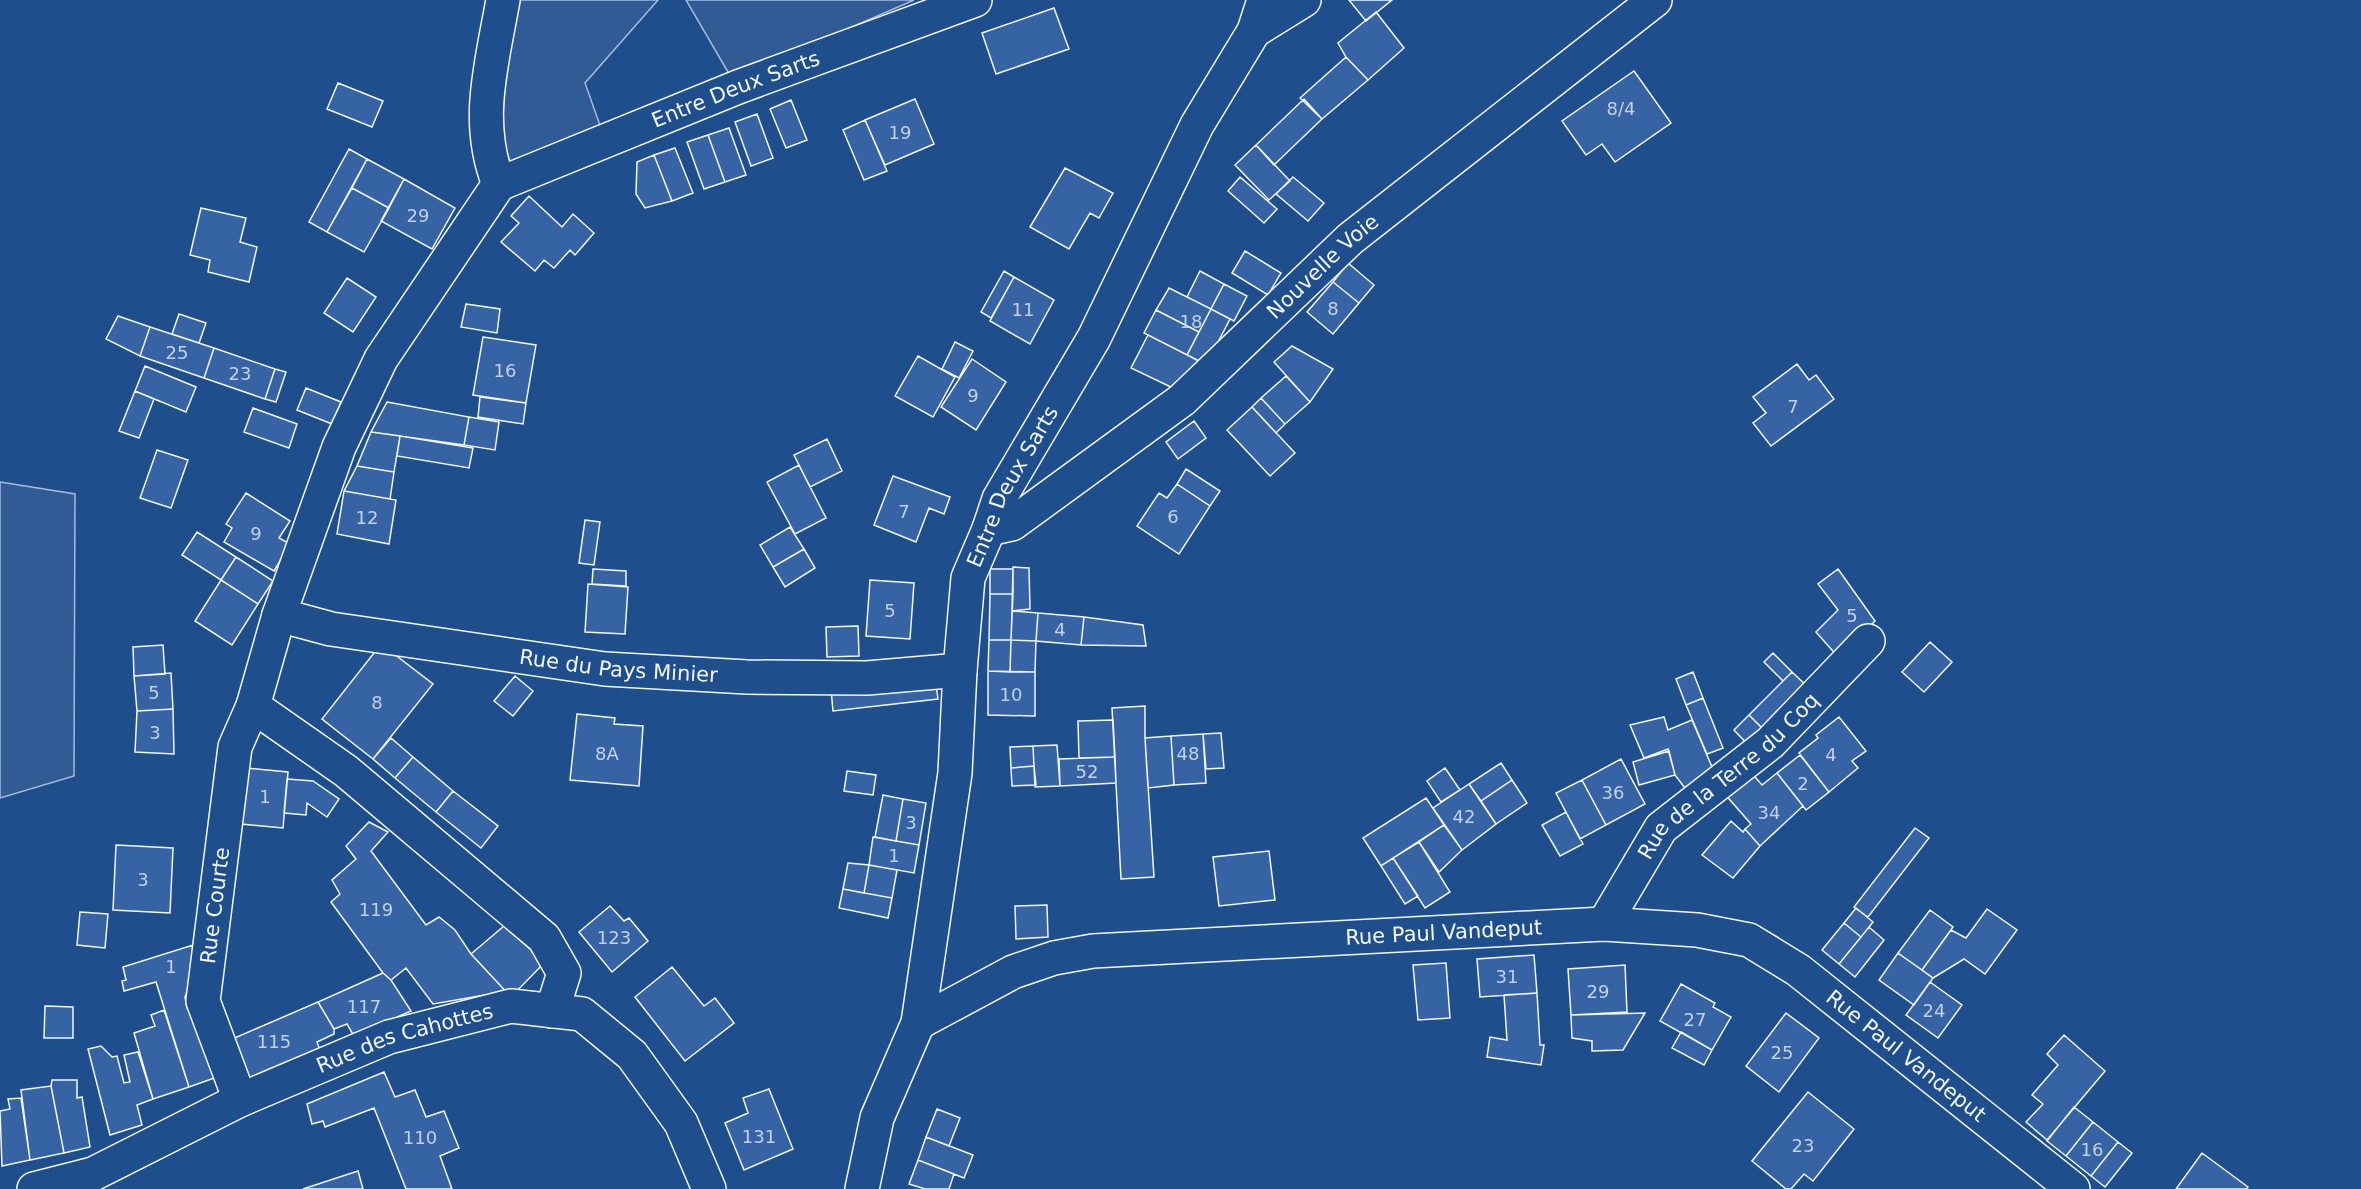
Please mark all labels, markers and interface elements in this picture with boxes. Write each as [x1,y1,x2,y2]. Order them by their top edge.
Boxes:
street label: Entre Deux Sarts [648,46,823,133]
house number: 8/4 [1607,98,1635,119]
house number: 19 [889,122,911,143]
house number: 29 [407,205,429,226]
street label: Nouvelle Voie [1262,209,1383,324]
house number: 8 [1327,298,1339,319]
house number: 11 [1012,299,1034,320]
house number: 18 [1180,311,1202,332]
house number: 25 [166,342,188,363]
house number: 16 [494,360,516,381]
house number: 23 [229,363,251,384]
house number: 9 [967,385,979,406]
house number: 7 [1787,396,1799,417]
street label: Entre Deux Sarts [962,402,1063,571]
house number: 7 [898,501,910,522]
house number: 6 [1167,506,1179,527]
house number: 12 [356,507,378,528]
house number: 9 [250,523,262,544]
house number: 5 [884,600,896,621]
house number: 5 [1846,605,1858,626]
house number: 4 [1054,619,1066,640]
street label: Rue du Pays Minier [518,645,719,687]
house number: 5 [148,682,160,703]
house number: 10 [1000,684,1022,705]
street label: Rue de la Terre du Coq [1633,688,1824,864]
house number: 8 [371,692,383,713]
house number: 3 [149,722,161,743]
house number: 8A [595,743,620,764]
house number: 48 [1177,743,1199,764]
house number: 4 [1825,744,1837,765]
house number: 52 [1076,761,1098,782]
house number: 2 [1797,773,1809,794]
house number: 36 [1602,782,1624,803]
house number: 1 [259,786,271,807]
house number: 34 [1758,802,1780,823]
house number: 42 [1453,806,1475,827]
house number: 3 [905,812,917,833]
house number: 1 [888,845,900,866]
street label: Rue Courte [196,846,234,965]
house number: 3 [137,869,149,890]
house number: 119 [359,899,393,920]
street label: Rue Paul Vandeput [1345,915,1543,950]
house number: 123 [597,927,631,948]
house number: 1 [165,956,177,977]
house number: 31 [1496,966,1518,987]
house number: 29 [1587,981,1609,1002]
street label: Rue Paul Vandeput [1821,985,1990,1127]
house number: 117 [347,996,381,1017]
street label: Rue des Cahottes [313,999,496,1078]
house number: 24 [1923,1000,1945,1021]
house number: 27 [1684,1009,1706,1030]
house number: 115 [257,1031,291,1052]
house number: 25 [1771,1042,1793,1063]
house number: 131 [742,1126,776,1147]
house number: 110 [403,1127,437,1148]
house number: 23 [1792,1135,1814,1156]
house number: 16 [2081,1139,2103,1160]

